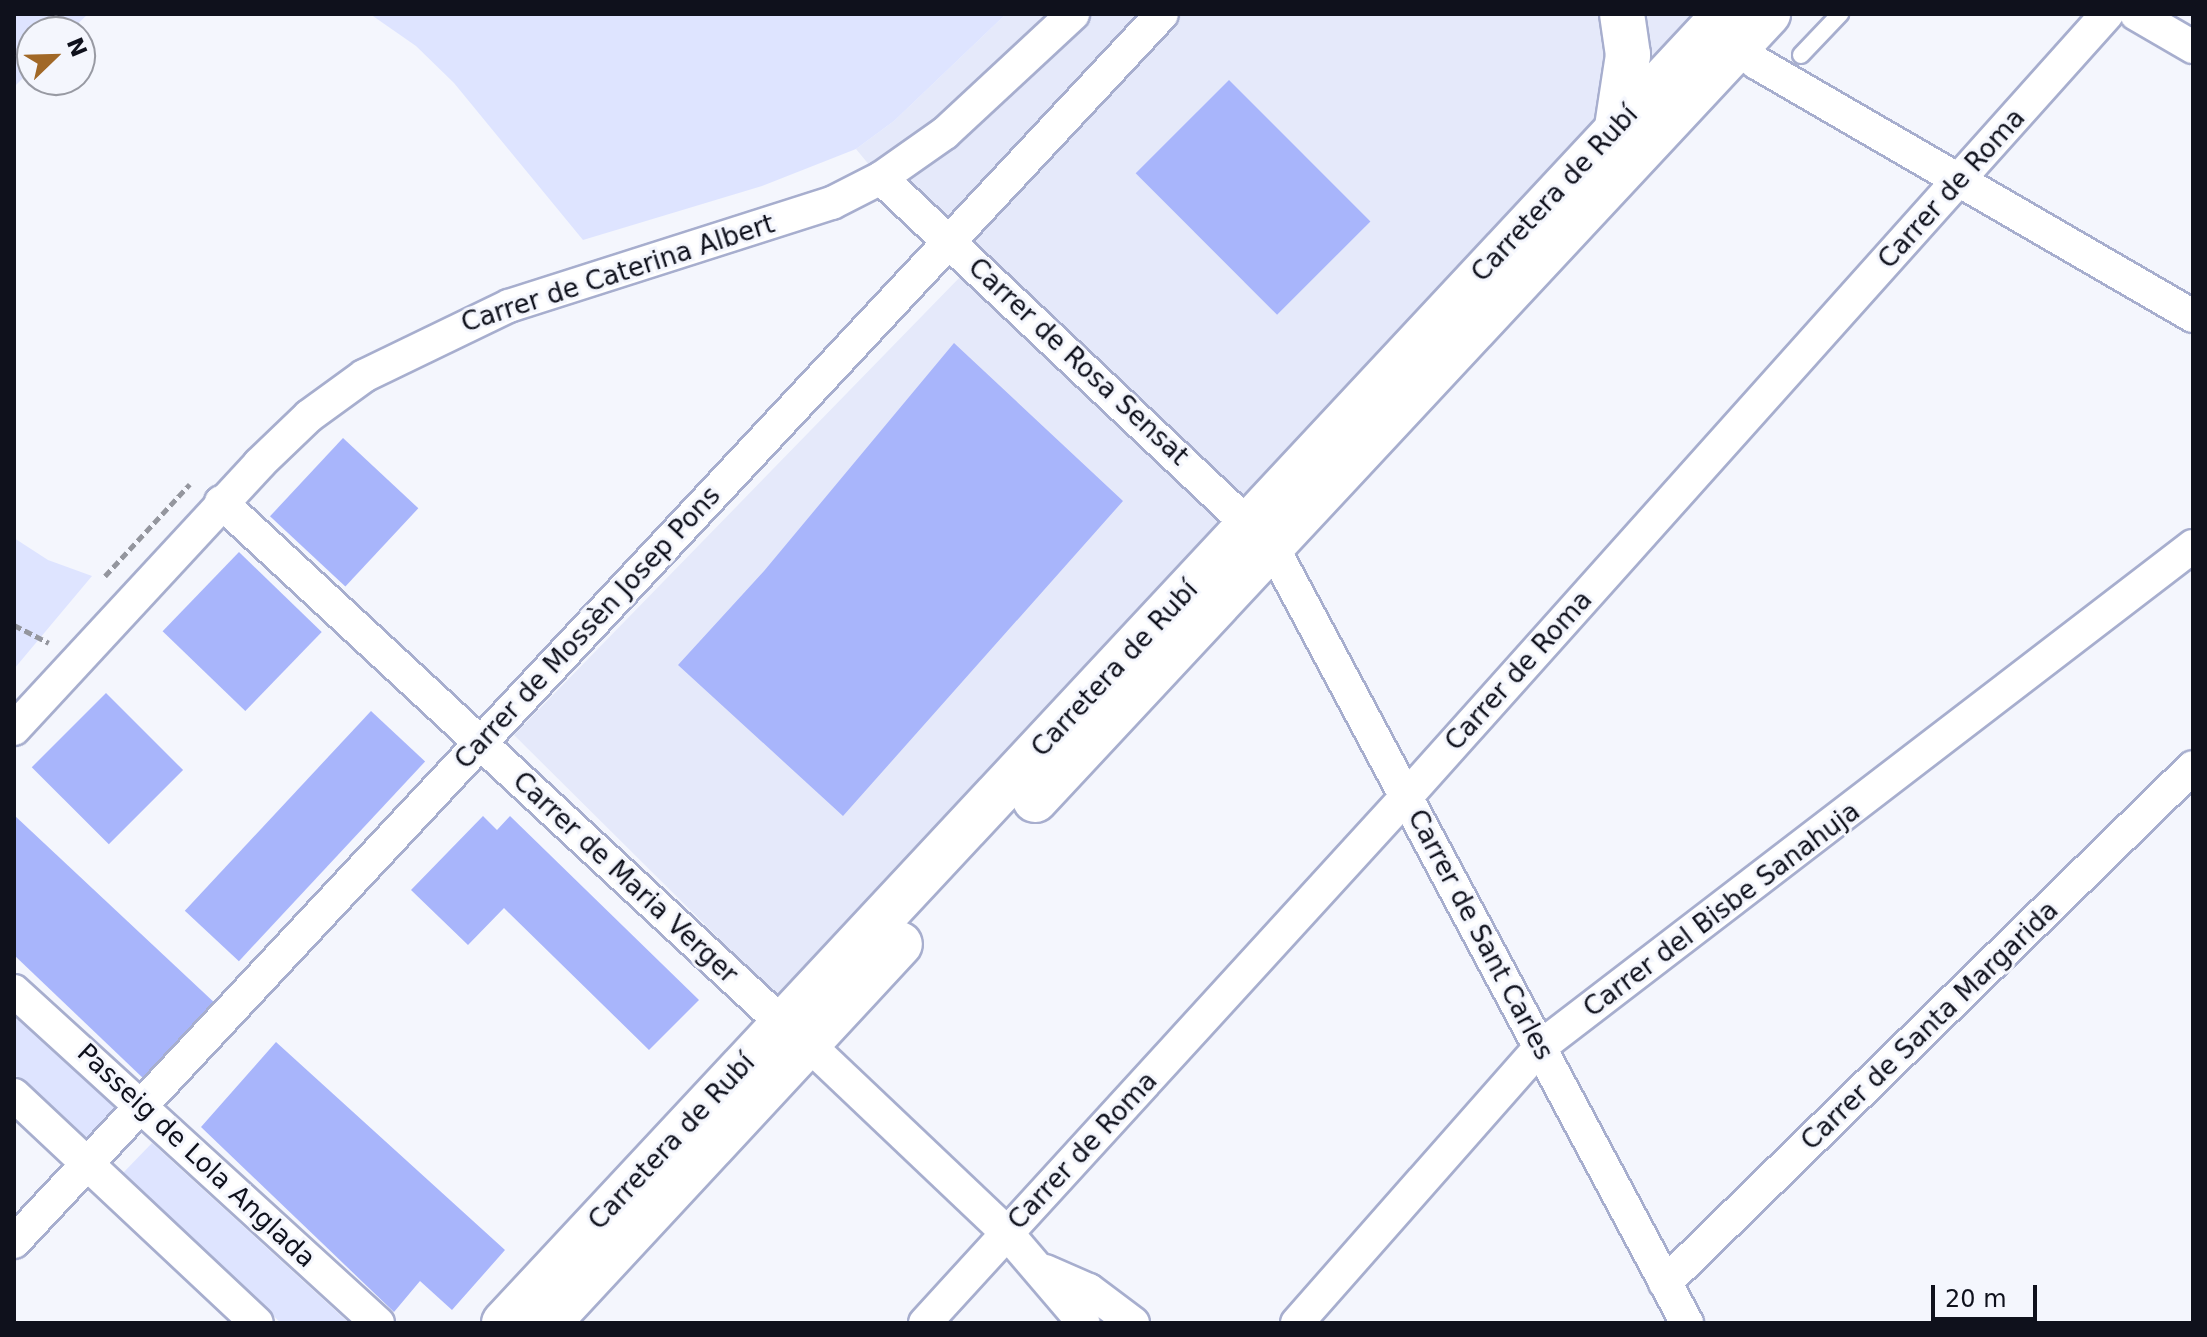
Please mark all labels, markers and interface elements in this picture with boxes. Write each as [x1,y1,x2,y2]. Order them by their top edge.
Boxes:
north arrow [16,16,96,96]
text: N [62,34,92,61]
street label: Carretera de Rubí [1465,99,1645,289]
street label: Carrer de Roma [1872,103,2032,275]
street label: Carrer de Caterina Albert [457,209,779,339]
street label: Carrer de Rosa Sensat [962,252,1194,472]
street label: Carrer de Mossèn Josep Pons [449,480,727,776]
street label: Carretera de Rubí [1025,574,1205,764]
street label: Carrer de Roma [1439,585,1599,757]
street label: Carrer de Maria Verger [506,766,744,990]
street label: Carrer del Bisbe Sanahuja [1578,796,1866,1024]
street label: Carrer de Sant Carles [1401,804,1559,1066]
street label: Carrer de Santa Margarida [1795,895,2065,1157]
street label: Passeig de Lola Anglada [71,1038,321,1274]
street label: Carretera de Rubí [582,1047,762,1237]
street label: Carrer de Roma [1002,1066,1164,1236]
scale bar [1935,1269,2041,1319]
text: 20 m [1945,1285,2007,1313]

